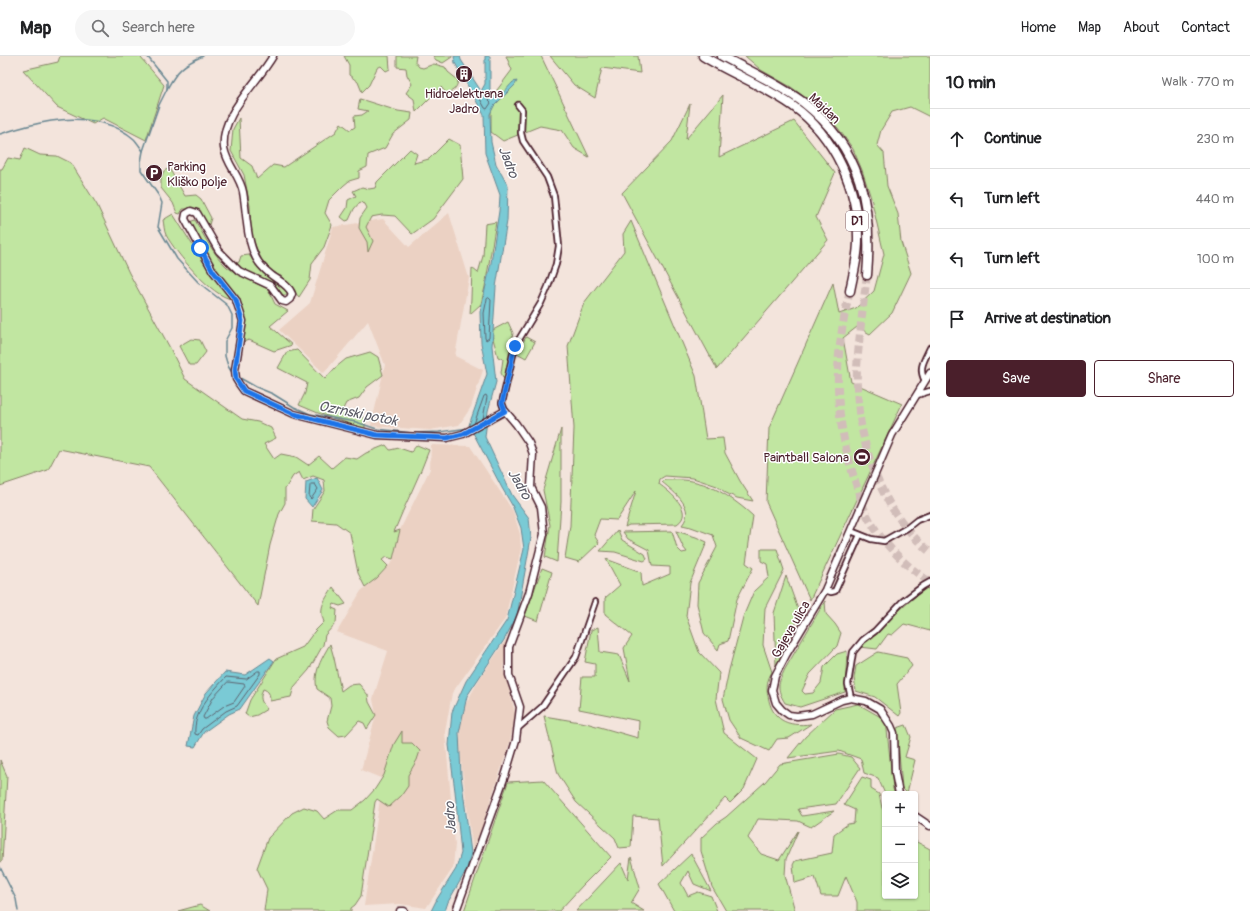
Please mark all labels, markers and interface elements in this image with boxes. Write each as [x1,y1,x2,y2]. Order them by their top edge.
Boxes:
search box [75,10,355,46]
text: Map [20,16,51,40]
icon: search [89,17,111,39]
text: Search here [121,18,195,37]
text: Home [1021,19,1056,36]
text: Map [1078,19,1101,36]
text: About [1123,19,1159,36]
text: Contact [1181,19,1230,36]
building icon: Hidroelektrana Jadro [454,64,474,84]
text: 10 min [946,72,996,93]
text: Walk · 770 m [1161,74,1234,90]
place label: Hidroelektrana Jadro [425,86,503,117]
street label: Majdan [805,90,843,128]
icon: ahead [946,128,968,150]
text: Continue [984,129,1042,148]
text: 230 m [1197,131,1234,147]
water label: Jadro [495,144,523,182]
place label: Parking Kliško polje [167,159,227,190]
parking icon: Parking Kliško polje [144,163,164,183]
icon: left [946,188,968,210]
text: Turn left [984,189,1040,208]
text: 440 m [1196,191,1234,207]
road number: D1 [846,211,868,231]
route start [191,239,209,257]
icon: left [946,248,968,270]
text: Turn left [984,249,1040,268]
text: 100 m [1197,251,1234,267]
icon: arrive [946,308,968,330]
text: Arrive at destination [984,309,1111,328]
route end [506,337,524,355]
button: Save [946,360,1086,397]
button: Share [1094,360,1234,397]
water label: Ozrnski potok [317,398,400,430]
sports icon: Paintball Salona [852,447,872,467]
place label: Paintball Salona [763,450,849,466]
water label: Jadro [504,466,536,504]
street label: Gajeva ulica [768,598,814,661]
map controls [882,791,918,899]
button: + [882,791,918,827]
water label: Jadro [441,800,460,835]
button: − [882,827,918,863]
button: layers [882,863,918,899]

